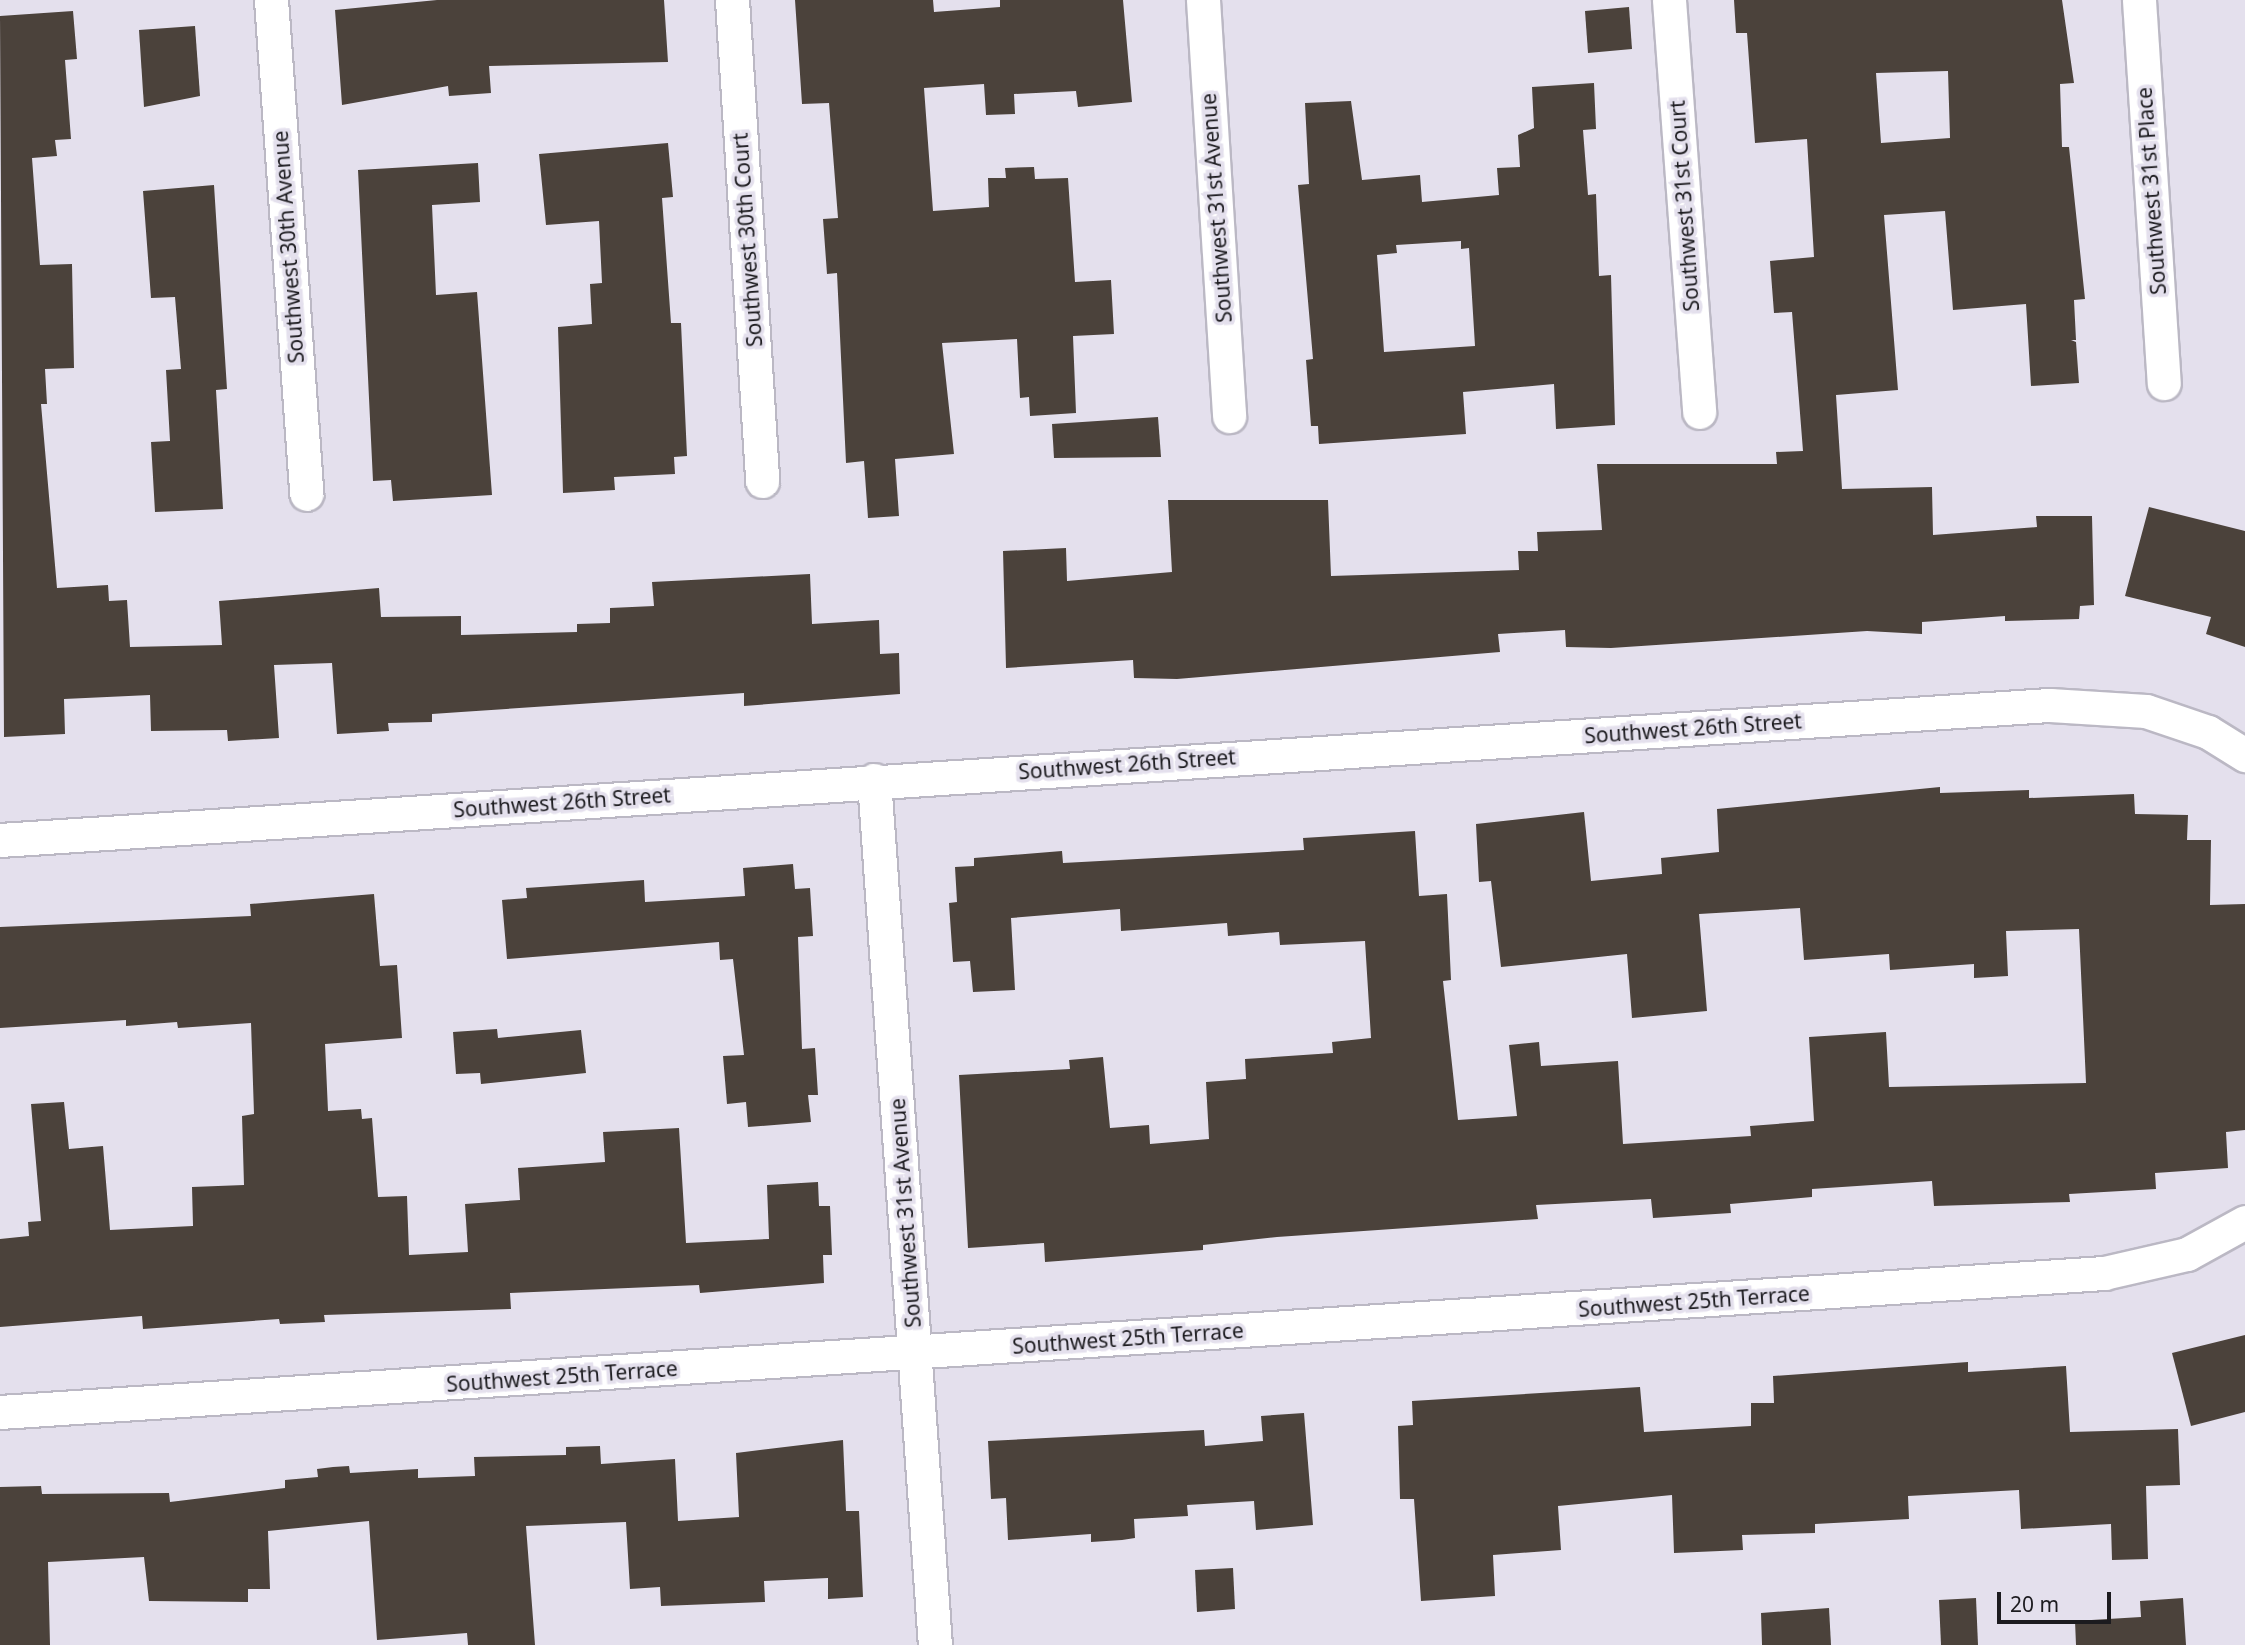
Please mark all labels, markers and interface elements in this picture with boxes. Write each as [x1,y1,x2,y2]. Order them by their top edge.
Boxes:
street label: Southwest 31st Place [2131,86,2171,296]
street label: Southwest 31st Avenue [1195,92,1237,324]
street label: Southwest 31st Court [1664,100,1704,312]
street label: Southwest 30th Avenue [267,130,309,364]
street label: Southwest 30th Court [727,132,767,348]
street label: Southwest 26th Street [1583,708,1803,748]
street label: Southwest 26th Street [1017,744,1237,784]
street label: Southwest 26th Street [452,782,672,822]
street label: Southwest 31st Avenue [884,1097,926,1329]
street label: Southwest 25th Terrace [1577,1280,1811,1322]
street label: Southwest 25th Terrace [1011,1317,1245,1359]
street label: Southwest 25th Terrace [445,1355,679,1397]
scale bar [2000,1578,2114,1622]
text: 20 m [2010,1590,2059,1618]

